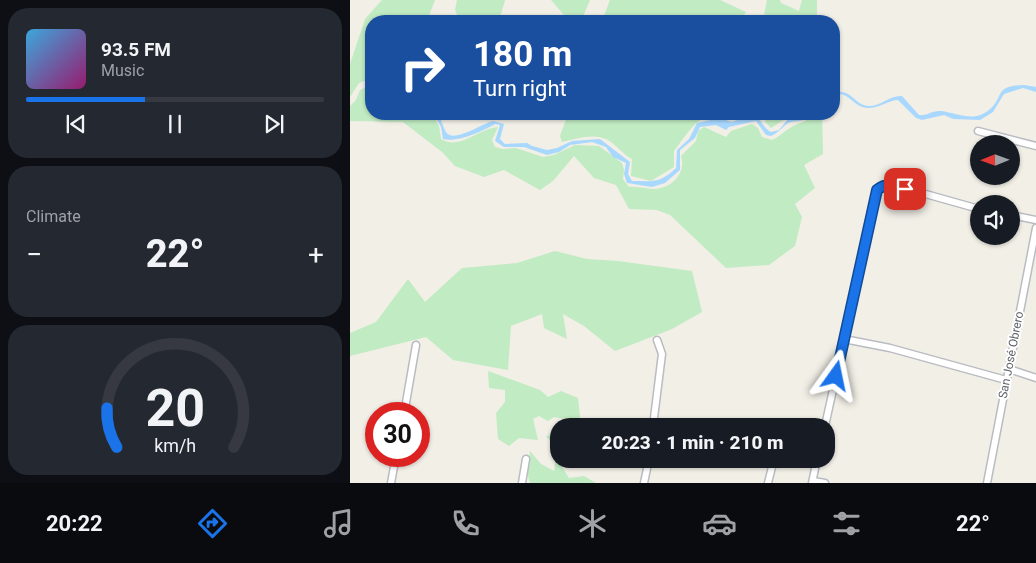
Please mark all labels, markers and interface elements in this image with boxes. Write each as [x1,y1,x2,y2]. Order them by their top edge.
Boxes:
text: 180 m [473,34,572,75]
icon: right [390,35,455,100]
text: 93.5 FM [101,38,171,61]
text: Music [101,61,144,80]
text: Turn right [473,76,567,101]
icon: previous [62,110,90,138]
icon: pause [161,110,189,138]
icon: next [260,110,288,138]
north arrow [970,135,1020,185]
map controls [970,135,1020,245]
pin [884,168,926,210]
icon: arrive [891,175,919,203]
button: sound [970,195,1020,245]
text: Climate [26,207,81,226]
text: 22° [146,232,204,276]
text: − [26,238,42,271]
text: + [308,238,324,271]
street label: San José Obrero [996,310,1026,400]
position arrow [809,349,861,401]
text: 20 [145,378,205,439]
speed limit sign: 30 [365,402,430,467]
text: 20:23 · 1 min · 210 m [601,431,784,454]
text: km/h [154,435,196,456]
icon: directions [195,506,230,541]
icon: music [321,506,356,541]
icon: phone [448,506,483,541]
icon: climate [575,506,610,541]
icon: car [702,506,737,541]
icon: filters [829,506,864,541]
text: 20:22 [46,511,103,536]
text: 22° [956,511,990,536]

